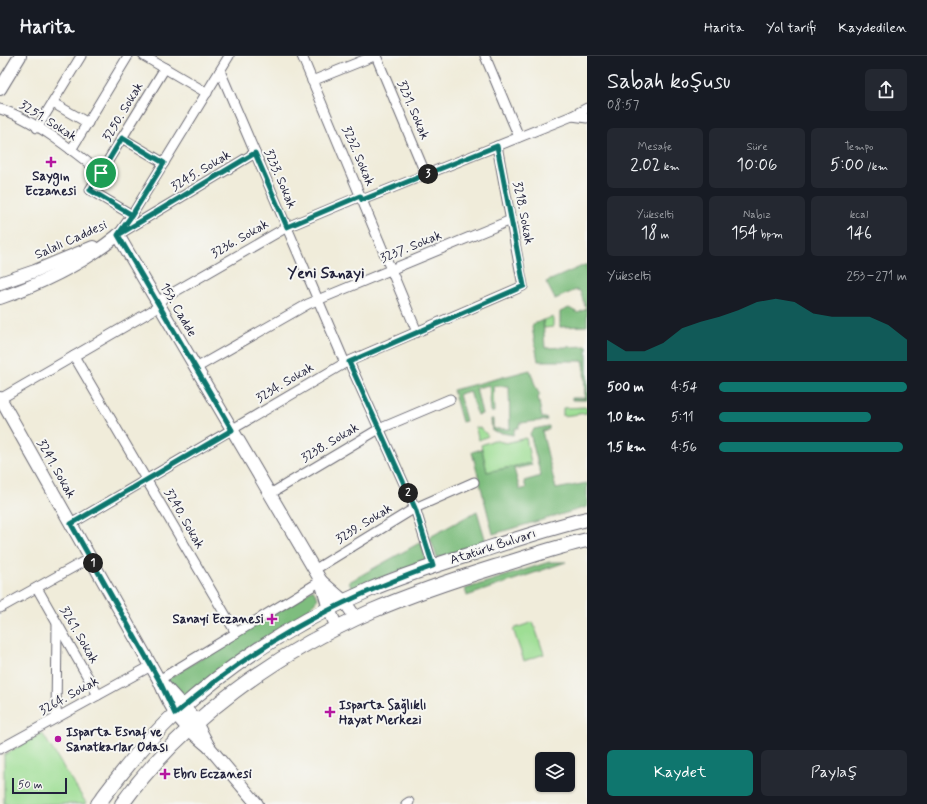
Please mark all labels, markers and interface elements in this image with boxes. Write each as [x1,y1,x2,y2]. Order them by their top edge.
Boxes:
text: Harita [20,15,74,40]
text: Harita [704,19,744,37]
text: Yol tarifi [766,19,816,37]
text: Kaydedilen [838,19,907,37]
text: Sabah koşusu [607,68,731,96]
button: share [865,69,907,111]
street label: 3231. Sokak [393,78,433,143]
street label: 3250. Sokak [99,79,148,145]
street label: 3251. Sokak [16,97,80,146]
text: 08:57 [607,97,639,114]
street label: 3232. Sokak [338,123,378,189]
text: Mesafe [638,140,672,154]
text: Süre [746,140,768,154]
text: Tempo [844,140,874,154]
street label: 3245. Sokak [168,146,235,196]
street label: 3233. Sokak [260,147,300,212]
text: 2.02 [630,154,661,176]
text: 10:06 [737,154,777,176]
text: 5:00 [830,154,864,176]
pin [84,156,118,190]
marker: Saygın Eczanesi [46,157,56,167]
text: km [661,160,680,174]
text: /km [864,160,888,174]
icon: arrive [90,162,112,184]
pin: 3 [418,164,438,184]
text: 3 [426,167,430,181]
place label: Saygın Eczanesi [25,168,77,200]
street label: 3218. Sokak [509,180,538,247]
text: Yükselti [636,208,674,222]
text: Nabız [743,208,771,222]
text: kcal [850,208,868,222]
street label: 3236. Sokak [208,215,272,262]
street label: Salalı Caddesi [32,217,110,263]
text: 18 [641,222,658,244]
text: 154 [731,222,758,244]
text: 146 [846,222,872,244]
street label: 3237. Sokak [378,227,445,267]
text: m [658,228,669,242]
text: bpm [758,228,783,242]
district label: Yeni Sanayi [288,264,364,284]
text: Yükselti [607,268,651,285]
text: 253–271 m [847,268,907,285]
street label: 153. Cadde [156,280,200,340]
street label: 3234. Sokak [253,359,318,407]
text: 500 m [607,379,644,396]
text: 4:54 [671,379,698,396]
text: 1.0 km [607,409,645,426]
text: 5:11 [671,409,694,426]
street label: 3238. Sokak [298,419,362,467]
street label: 3241. Sokak [33,436,80,502]
text: 1.5 km [607,439,646,456]
text: 4:56 [671,439,697,456]
pin: 2 [398,483,418,503]
street label: 3240. Sokak [160,486,208,553]
text: 2 [405,486,411,500]
street label: 3239. Sokak [333,500,396,548]
street label: Atatürk Bulvarı [448,525,538,569]
pin: 1 [83,553,103,573]
text: 1 [91,556,95,570]
street label: 3261. Sokak [56,603,103,667]
place label: Sanayi Eczanesi [173,611,264,628]
marker: Sanayi Eczanesi [267,614,277,624]
street label: 3264. Sokak [36,672,102,719]
place label: Isparta Sağlıklı Hayat Merkezi [339,697,427,729]
marker: Isparta Sağlıklı Hayat Merkezi [324,706,336,718]
place label: Isparta Esnaf ve Sanatkarlar Odası [66,724,168,756]
marker: Isparta Esnaf ve Sanatkarlar Odası [53,734,63,744]
button: Kaydet [607,750,753,796]
button: Paylaş [761,750,907,796]
map controls [535,752,575,792]
button: layers [535,752,575,792]
place label: Ebru Eczanesi [173,766,252,783]
marker: Ebru Eczanesi [160,769,170,779]
scale bar [12,776,67,795]
text: 50 m [18,778,43,792]

